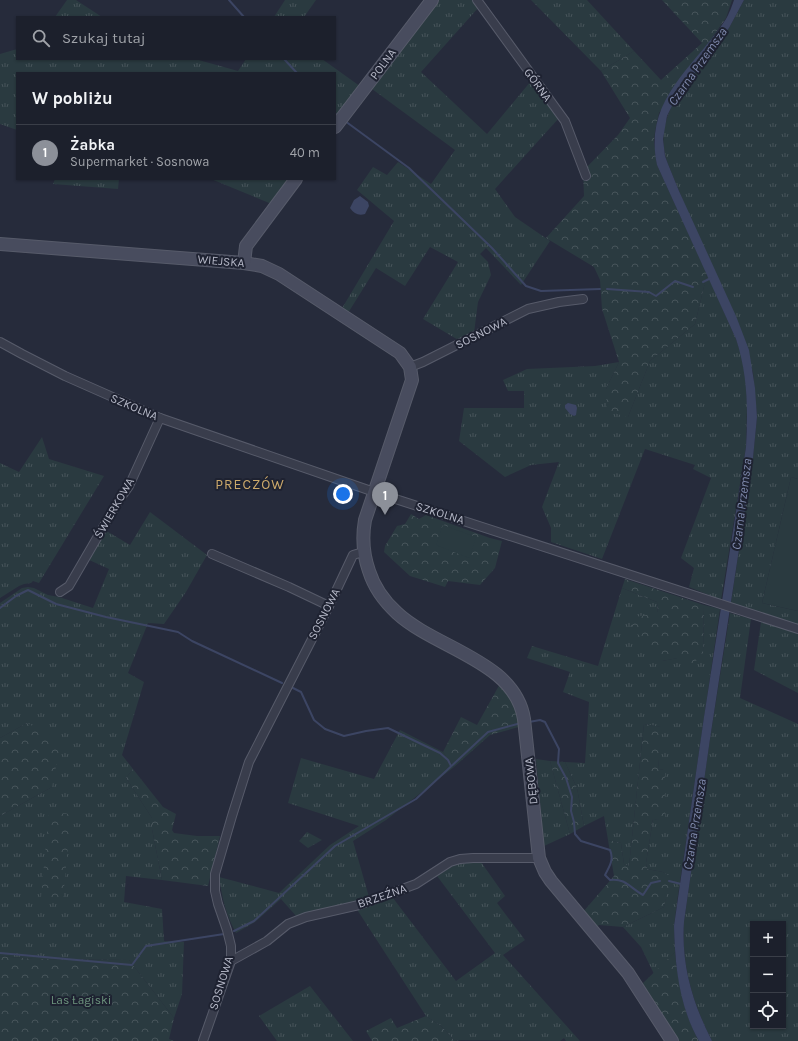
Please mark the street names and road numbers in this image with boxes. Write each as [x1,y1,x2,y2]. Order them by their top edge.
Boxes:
street label: POLNA [367,46,399,82]
street label: GÓRNA [521,65,556,105]
street label: WIEJSKA [197,252,245,270]
street label: SOSNOWA [453,314,509,352]
street label: SZKOLNA [108,391,160,423]
street label: ŚWIERKOWA [90,475,137,541]
street label: SZKOLNA [414,499,466,527]
street label: SOSNOWA [305,586,343,642]
street label: DĘBOWA [522,757,540,805]
street label: BRZEŹNA [355,880,408,911]
street label: SOSNOWA [206,954,236,1012]

